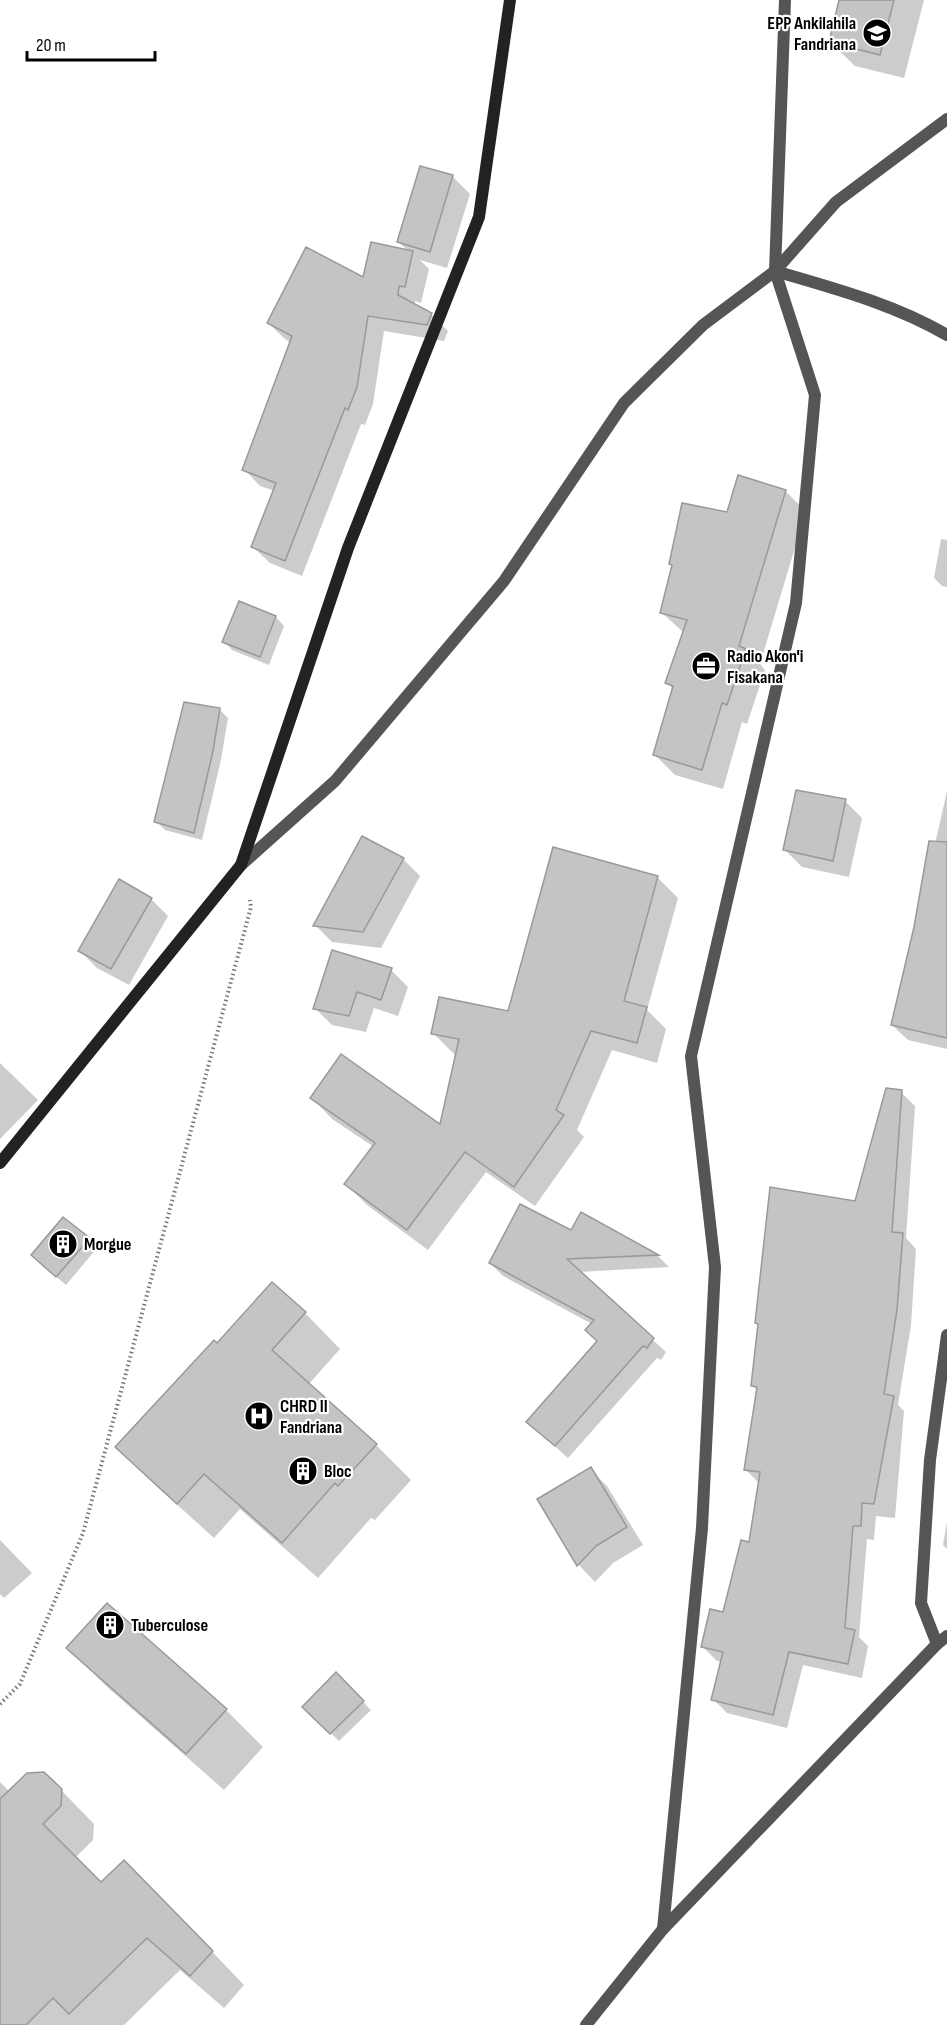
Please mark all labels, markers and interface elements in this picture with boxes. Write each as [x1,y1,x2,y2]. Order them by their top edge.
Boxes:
place label: EPP Ankilahila Fandriana [767,13,856,55]
school or university icon: EPP Ankilahila Fandriana [861,17,893,49]
scale bar [27,24,154,62]
text: 20 m [36,35,66,56]
place label: Radio Akon'i Fisakana [727,646,803,688]
office icon: Radio Akon'i Fisakana [690,650,722,682]
building icon: Morgue [47,1228,79,1260]
place label: Morgue [84,1234,132,1255]
place label: CHRD II Fandriana [280,1396,342,1438]
hospital icon: CHRD II Fandriana [243,1400,275,1432]
building icon: Bloc [287,1455,319,1487]
place label: Bloc [324,1461,352,1482]
building icon: Tuberculose [94,1609,126,1641]
place label: Tuberculose [131,1615,208,1636]

